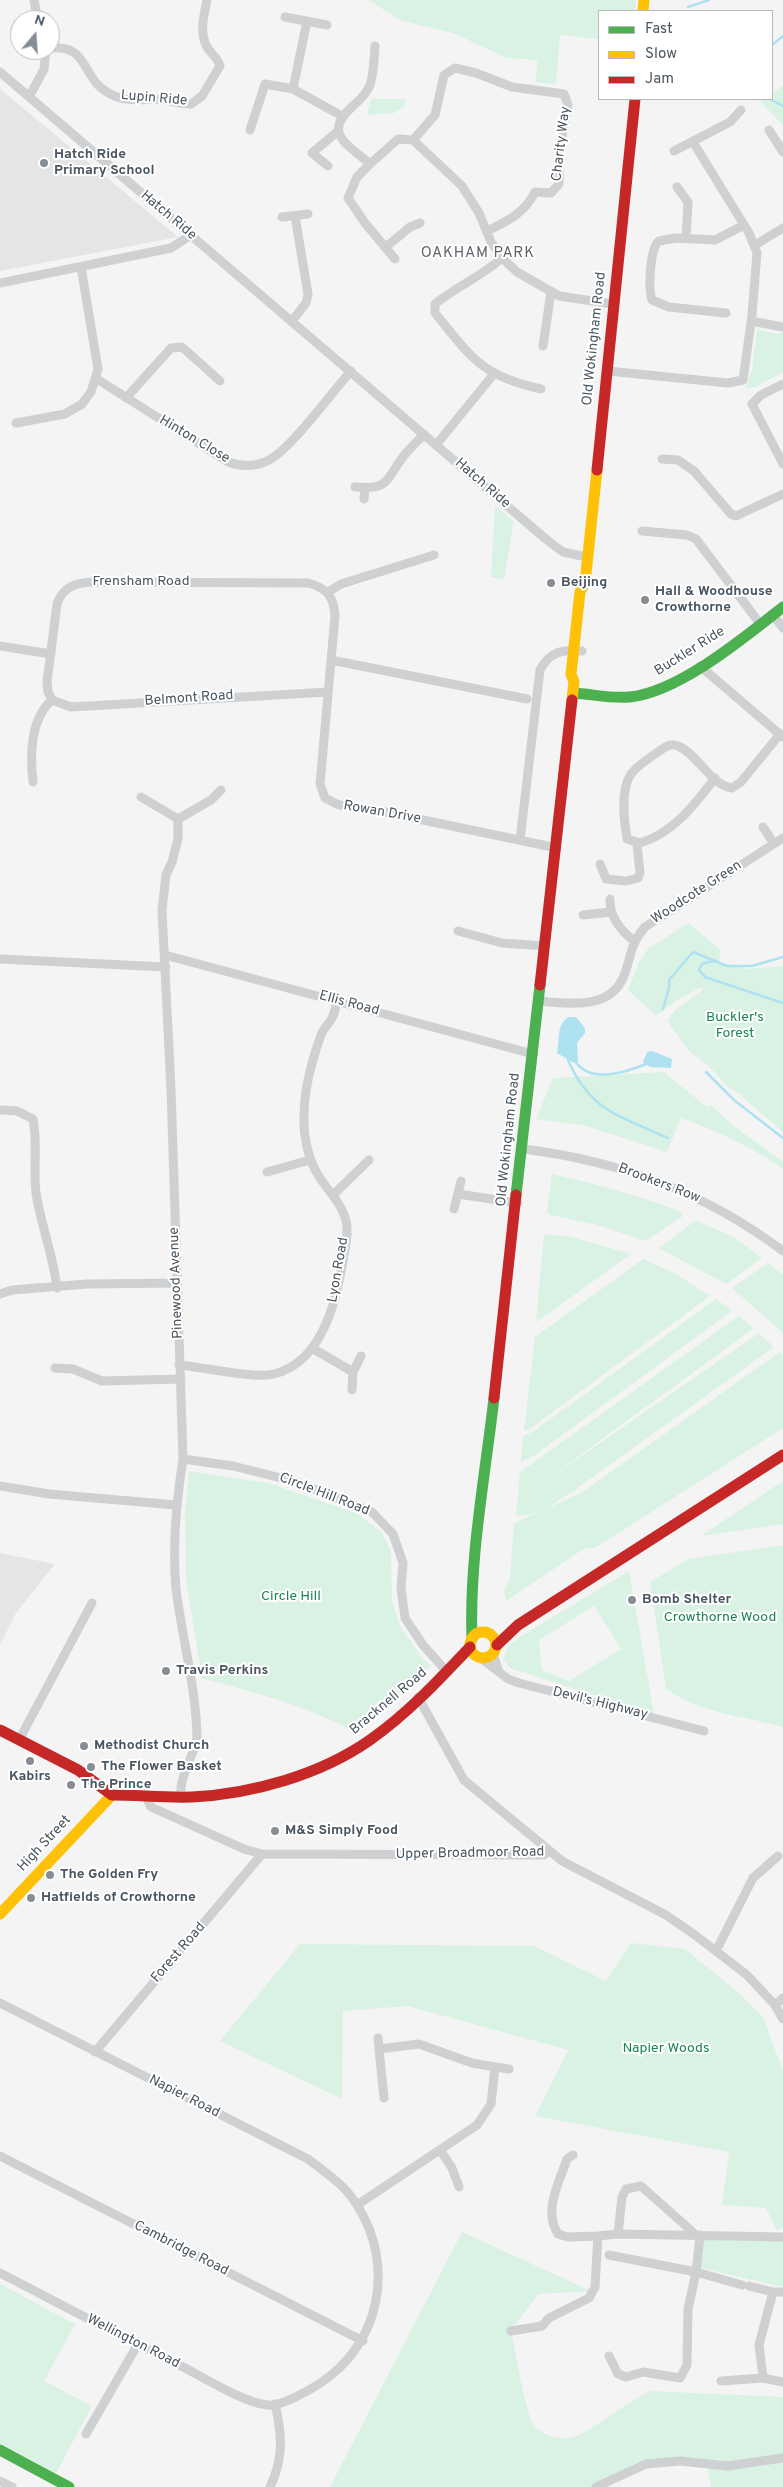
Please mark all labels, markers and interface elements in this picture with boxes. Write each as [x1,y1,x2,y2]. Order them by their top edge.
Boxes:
north arrow [10,10,60,60]
legend [598,10,773,100]
text: N [32,12,47,31]
text: Fast [645,20,673,39]
text: Slow [645,45,677,64]
text: Jam [645,70,674,89]
street label: Lupin Ride [120,88,188,110]
street label: Charity Way [549,106,575,182]
place label: Hatch Ride Primary School [54,147,155,180]
marker: Hatch Ride Primary School [38,157,50,169]
street label: Hatch Ride [137,188,199,244]
district label: OAKHAM PARK [419,245,537,263]
street label: Old Wokingham Road [580,271,610,407]
street label: Hinton Close [156,412,232,468]
street label: Hatch Ride [451,455,513,513]
street label: Frensham Road [92,574,190,590]
place label: Beijing [561,575,607,591]
marker: Beijing [545,577,557,589]
place label: Hall & Woodhouse Crowthorne [655,584,773,616]
marker: Hall & Woodhouse Crowthorne [639,594,651,606]
street label: Buckler Ride [652,624,728,680]
street label: Belmont Road [144,688,234,710]
street label: Rowan Drive [342,798,422,828]
street label: Woodcote Green [649,858,745,928]
street label: Ellis Road [317,988,381,1020]
park label: Buckler's Forest [706,1010,764,1042]
street label: Old Wokingham Road [494,1072,524,1208]
street label: Brookers Row [616,1161,702,1207]
street label: Pinewood Avenue [167,1227,187,1339]
street label: Lyon Road [325,1236,353,1304]
street label: Circle Hill Road [276,1470,372,1520]
park label: Circle Hill [261,1589,321,1605]
place label: Bomb Shelter [642,1592,731,1608]
marker: Bomb Shelter [626,1594,638,1606]
park label: Crowthorne Wood [664,1610,776,1626]
place label: Travis Perkins [176,1663,268,1679]
marker: Travis Perkins [160,1665,172,1677]
street label: Bracknell Road [347,1665,431,1739]
street label: Devil's Highway [551,1684,649,1724]
place label: Methodist Church [94,1738,209,1754]
marker: Methodist Church [78,1740,90,1752]
marker: Kabirs [24,1755,36,1767]
place label: The Flower Basket [101,1759,222,1775]
marker: The Flower Basket [85,1761,97,1773]
place label: Kabirs [9,1769,51,1785]
place label: The Prince [81,1777,151,1793]
marker: The Prince [65,1779,77,1791]
street label: High Street [15,1812,75,1876]
place label: M&S Simply Food [285,1823,398,1839]
marker: M&S Simply Food [269,1825,281,1837]
street label: Upper Broadmoor Road [395,1844,545,1864]
place label: The Golden Fry [60,1867,158,1883]
marker: The Golden Fry [44,1869,56,1881]
place label: Hatfields of Crowthorne [41,1890,196,1906]
marker: Hatfields of Crowthorne [25,1892,37,1904]
street label: Forest Road [148,1919,210,1987]
park label: Napier Woods [623,2041,709,2057]
street label: Napier Road [146,2072,222,2122]
street label: Cambridge Road [131,2218,231,2280]
street label: Wellington Road [84,2311,182,2373]

